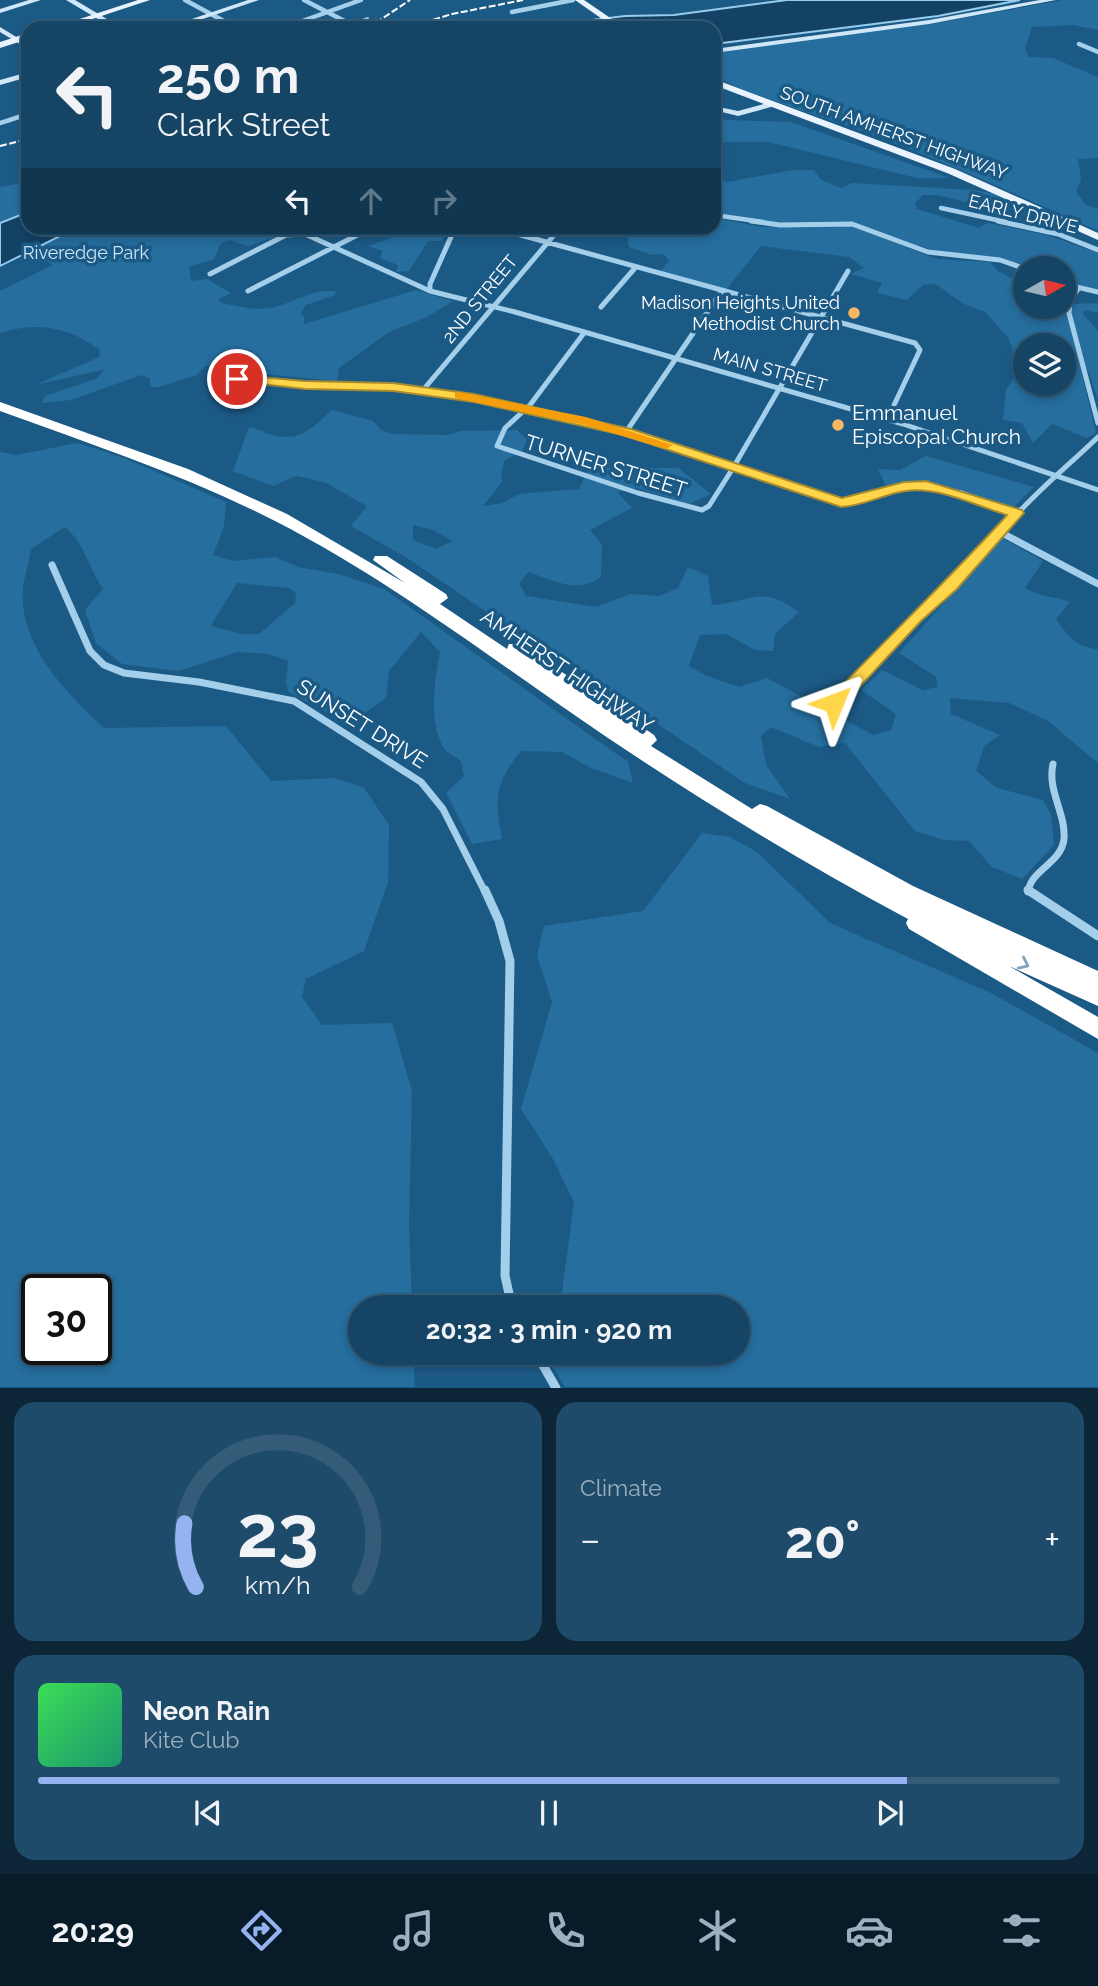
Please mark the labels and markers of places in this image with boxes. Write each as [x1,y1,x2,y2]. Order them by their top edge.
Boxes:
place label: Madison Heights United Methodist Church [641,292,840,334]
marker: Madison Heights United Methodist Church [846,305,862,321]
pin [207,349,267,409]
place label: Emmanuel Episcopal Church [852,400,1021,449]
marker: Emmanuel Episcopal Church [830,417,846,433]

